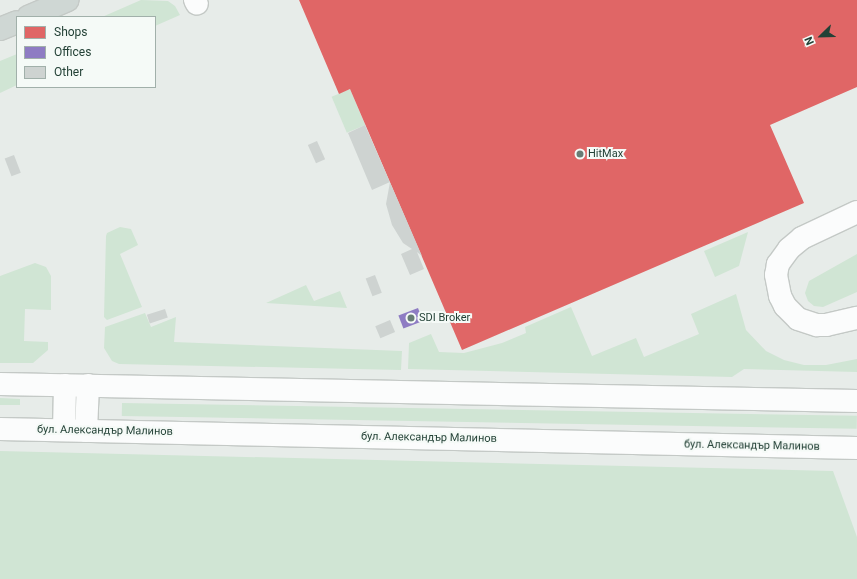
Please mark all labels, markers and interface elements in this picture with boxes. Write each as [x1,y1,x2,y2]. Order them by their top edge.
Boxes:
legend [16,16,156,88]
north arrow [801,16,841,56]
text: Shops [54,25,88,39]
text: N [802,35,817,47]
text: Offices [54,45,91,59]
text: Other [54,65,83,79]
place label: HitMax [588,147,623,161]
marker: HitMax [575,149,585,159]
place label: SDI Broker [419,311,470,325]
marker: SDI Broker [406,313,416,323]
street label: бул. Александър Малинов [37,423,173,439]
street label: бул. Александър Малинов [361,430,497,446]
street label: бул. Александър Малинов [684,438,820,454]

